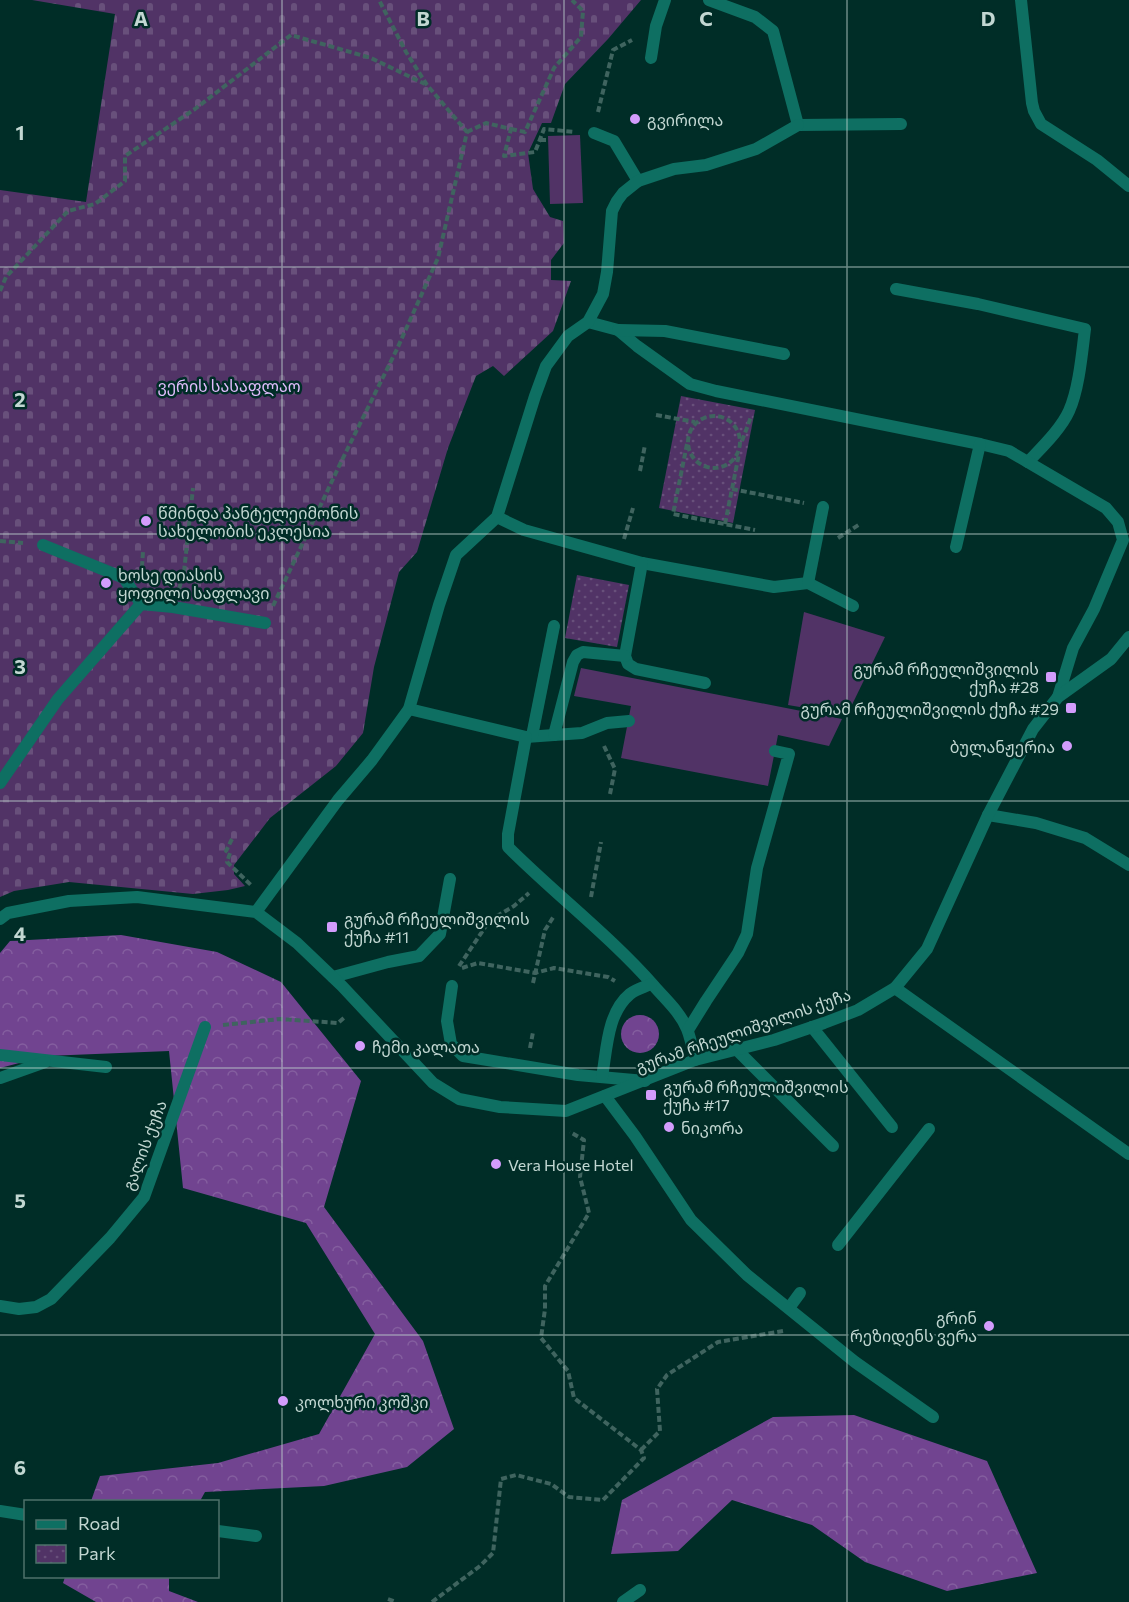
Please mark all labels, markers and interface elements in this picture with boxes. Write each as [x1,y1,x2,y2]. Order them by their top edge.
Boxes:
text: A [134,6,148,30]
text: B [416,6,430,30]
text: C [699,6,713,30]
text: D [981,6,995,30]
place label: გვირილა [647,110,723,131]
marker: გვირილა [628,112,642,126]
text: 1 [15,120,25,144]
park label: ვერის სასაფლაო [157,376,301,397]
text: 2 [14,387,26,411]
place label: წმინდა პანტელეიმონის სახელობის ეკლესია [158,503,359,542]
marker: წმინდა პანტელეიმონის სახელობის ეკლესია [139,514,153,528]
place label: ხოსე დიასის ყოფილი საფლავი [118,565,269,604]
marker: ხოსე დიასის ყოფილი საფლავი [99,576,113,590]
text: 3 [14,654,26,678]
place label: გურამ რჩეულიშვილის ქუჩა #28 [853,659,1039,697]
marker: გურამ რჩეულიშვილის ქუჩა #28 [1044,670,1058,684]
place label: გურამ რჩეულიშვილის ქუჩა #29 [800,699,1059,720]
marker: გურამ რჩეულიშვილის ქუჩა #29 [1064,701,1078,715]
place label: ბულანჟერია [950,737,1055,758]
marker: ბულანჟერია [1060,739,1074,753]
place label: გურამ რჩეულიშვილის ქუჩა #11 [344,909,530,947]
marker: გურამ რჩეულიშვილის ქუჩა #11 [325,920,339,934]
text: 4 [14,921,26,945]
street label: გურამ რჩეულიშვილის ქუჩა [633,984,854,1078]
place label: ჩემი კალათა [372,1037,480,1058]
marker: ჩემი კალათა [353,1039,367,1053]
place label: გურამ რჩეულიშვილის ქუჩა #17 [663,1077,849,1115]
marker: გურამ რჩეულიშვილის ქუჩა #17 [644,1088,658,1102]
street label: გალის ქუჩა [118,1097,172,1193]
place label: ნიკორა [681,1118,743,1138]
marker: ნიკორა [662,1120,676,1134]
place label: Vera House Hotel [508,1155,634,1174]
marker: Vera House Hotel [489,1157,503,1171]
text: 5 [14,1188,26,1212]
place label: გრინ რეზიდენს ვერა [850,1308,977,1347]
marker: გრინ რეზიდენს ვერა [982,1319,996,1333]
place label: კოლხური კოშკი [295,1392,428,1413]
marker: კოლხური კოშკი [276,1394,290,1408]
text: 6 [14,1455,26,1479]
legend [24,1500,219,1578]
text: Road [78,1512,120,1534]
text: Park [78,1542,116,1564]

